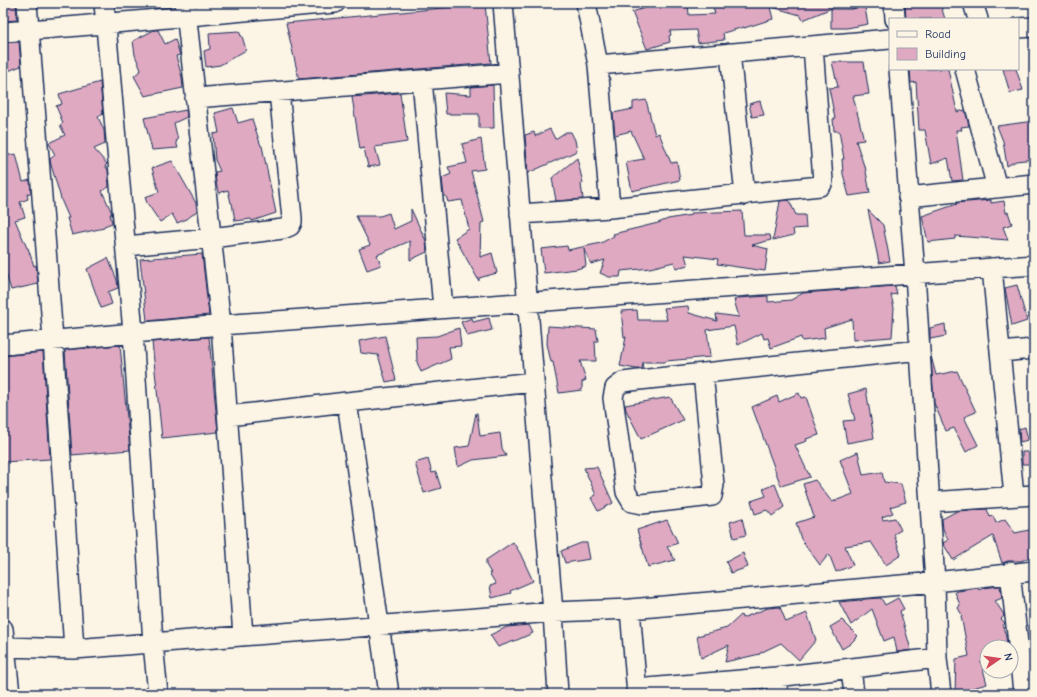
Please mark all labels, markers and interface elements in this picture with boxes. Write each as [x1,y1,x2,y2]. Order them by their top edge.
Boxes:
legend [889,18,1019,70]
text: Road [925,27,951,41]
text: Building [925,47,966,61]
north arrow [979,639,1019,679]
text: N [1001,652,1015,662]

